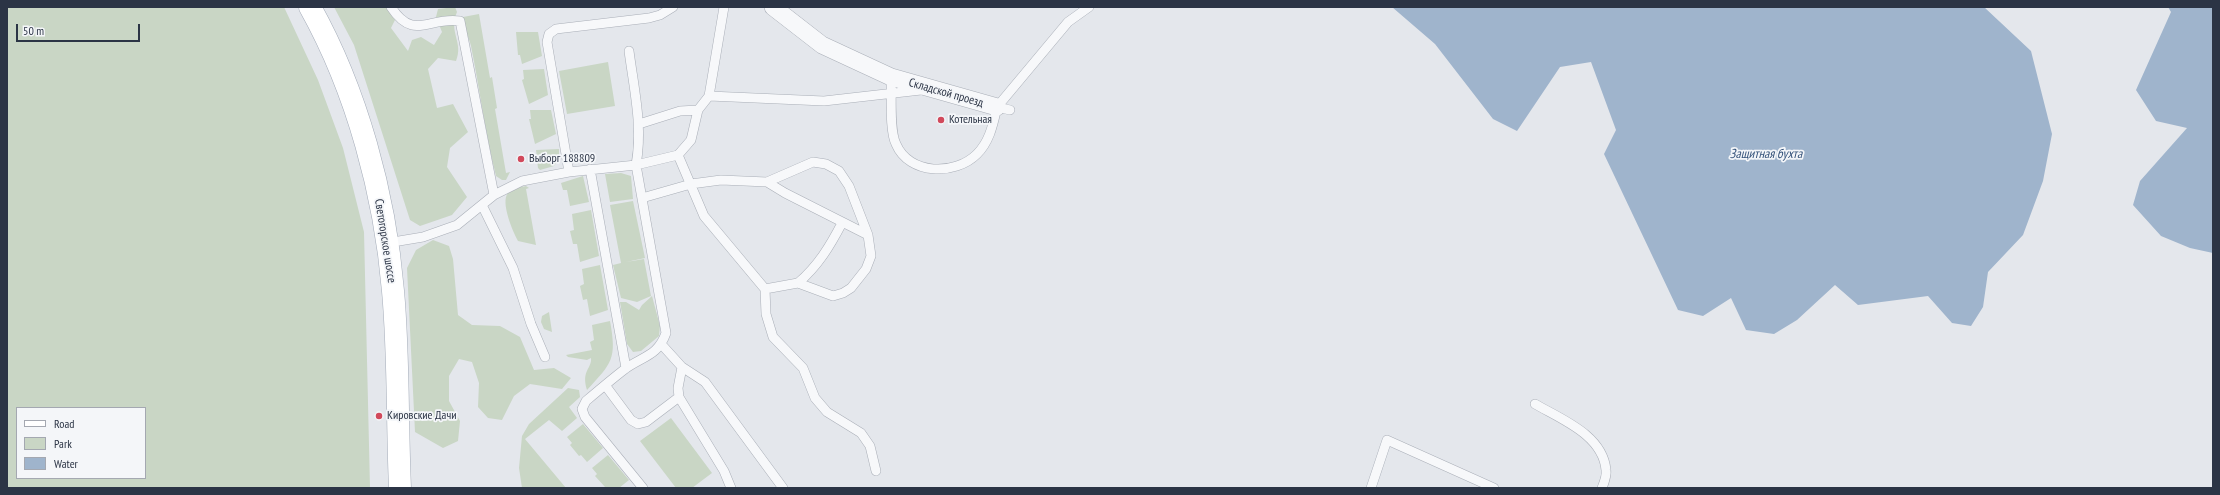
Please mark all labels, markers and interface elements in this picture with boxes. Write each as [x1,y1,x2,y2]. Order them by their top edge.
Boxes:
scale bar [18,16,142,42]
text: 50 m [23,23,44,38]
street label: Складской проезд [907,75,985,111]
place label: Котельная [949,113,992,127]
marker: Котельная [936,115,946,125]
water label: Защитная бухта [1730,146,1802,162]
place label: Выборг 188809 [529,152,595,166]
marker: Выборг 188809 [516,154,526,164]
street label: Светогорское шоссе [371,198,399,284]
legend [16,407,146,479]
place label: Кировские Дачи [387,409,456,423]
marker: Кировские Дачи [374,411,384,421]
text: Road [54,416,74,431]
text: Park [54,436,72,451]
text: Water [54,456,78,471]

